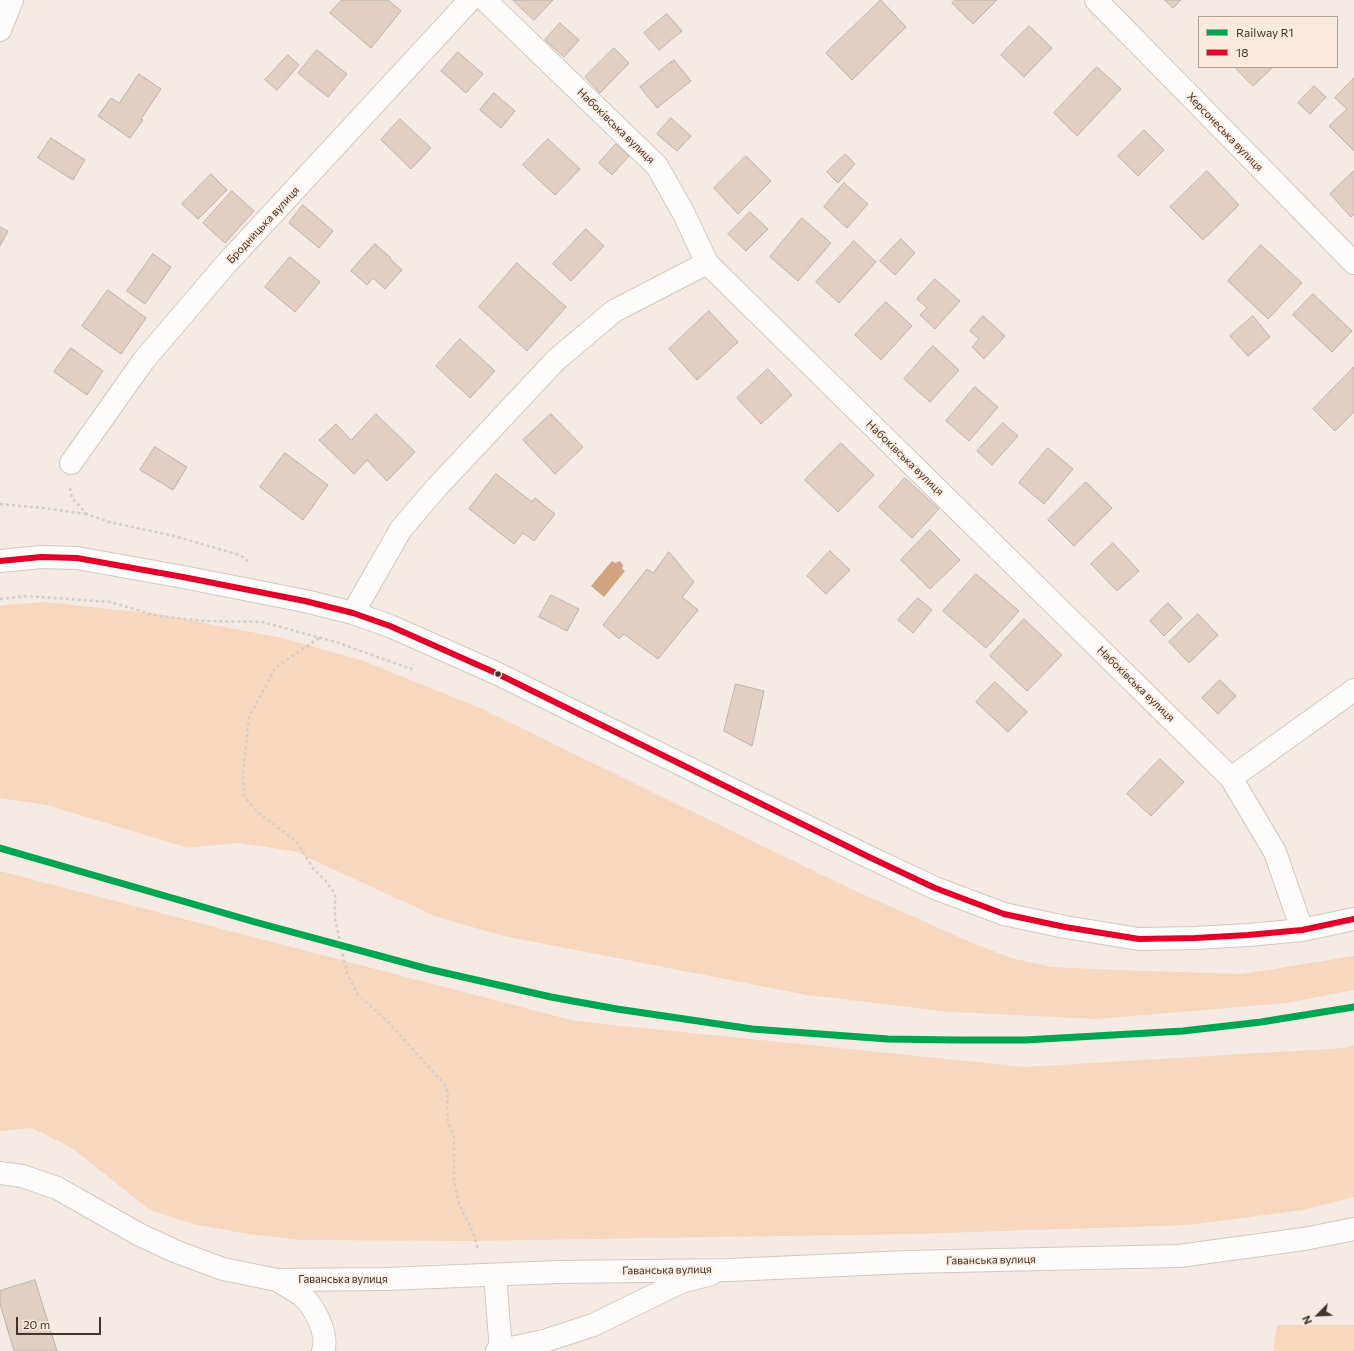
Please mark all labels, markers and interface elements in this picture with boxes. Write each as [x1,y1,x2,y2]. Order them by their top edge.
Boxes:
legend [1198,16,1338,68]
text: Railway R1 [1236,25,1294,39]
text: 18 [1236,45,1248,59]
street label: Набоківська вулиця [575,86,657,166]
street label: Херсонеська вулиця [1184,90,1266,174]
street label: Бродницька вулиця [224,184,302,266]
street label: Набоківська вулиця [864,418,946,498]
street label: Набоківська вулиця [1095,644,1177,724]
unlabelled marker [493,669,503,679]
street label: Гаванська вулиця [946,1253,1036,1267]
street label: Гаванська вулиця [622,1263,712,1277]
street label: Гаванська вулиця [298,1272,388,1286]
north arrow [1298,1295,1338,1335]
scale bar [18,1309,103,1335]
text: N [1299,1314,1314,1327]
text: 20 m [23,1317,50,1331]

